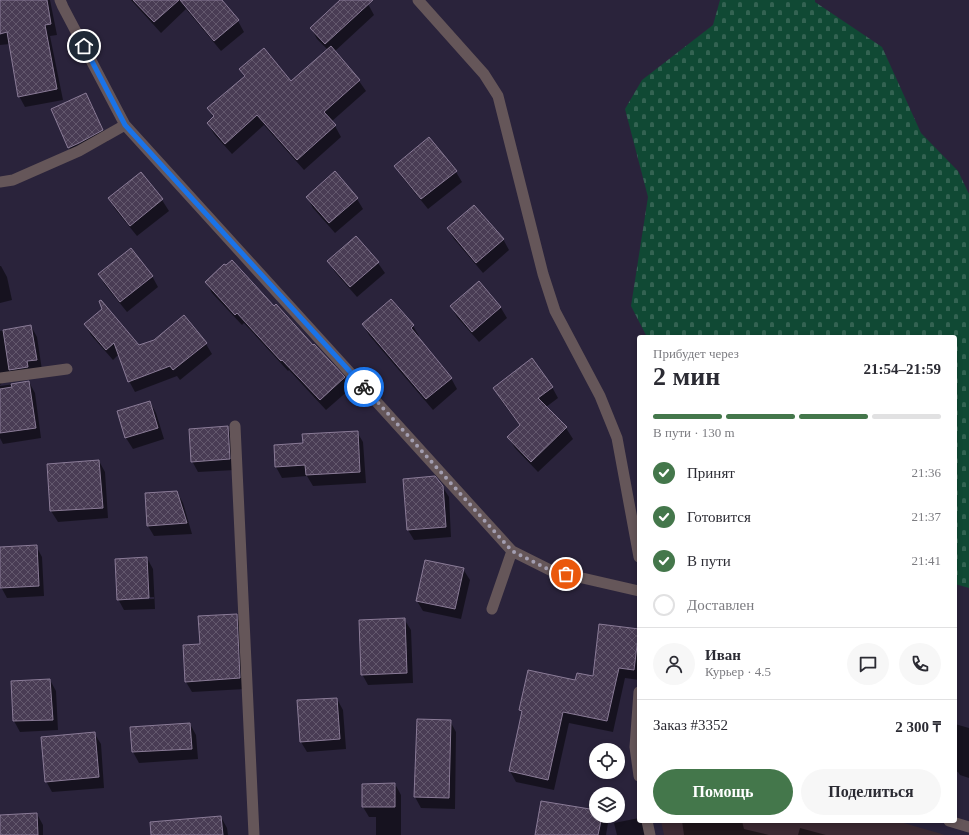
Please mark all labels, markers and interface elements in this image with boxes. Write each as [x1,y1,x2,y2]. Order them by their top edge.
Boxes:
pin [67,29,101,63]
icon: home [73,35,95,57]
text: Прибудет через [653,346,739,361]
text: 21:54–21:59 [864,361,941,377]
text: 2 мин [653,362,720,391]
courier [344,367,384,407]
icon: bike [353,376,375,398]
text: В пути · 130 m [653,425,735,440]
icon: check [653,462,675,484]
text: Принят [687,465,735,481]
text: 21:36 [911,465,941,480]
icon: check [653,506,675,528]
text: Готовится [687,509,751,525]
text: 21:37 [911,509,941,524]
icon: check [653,550,675,572]
text: В пути [687,553,731,569]
text: 21:41 [911,553,941,568]
pin [549,557,583,591]
icon: bag [555,563,577,585]
text: Доставлен [687,597,754,613]
button: person [653,643,695,685]
button: chat [847,643,889,685]
button: phone [899,643,941,685]
text: Иван [705,647,741,663]
text: Курьер · 4.5 [705,664,771,679]
text: Заказ #3352 [653,717,728,733]
text: 2 300 ₸ [895,719,941,735]
map controls [589,743,625,823]
button: locate [589,743,625,779]
button: Помощь [653,769,793,815]
button: Поделиться [801,769,941,815]
button: layers [589,787,625,823]

